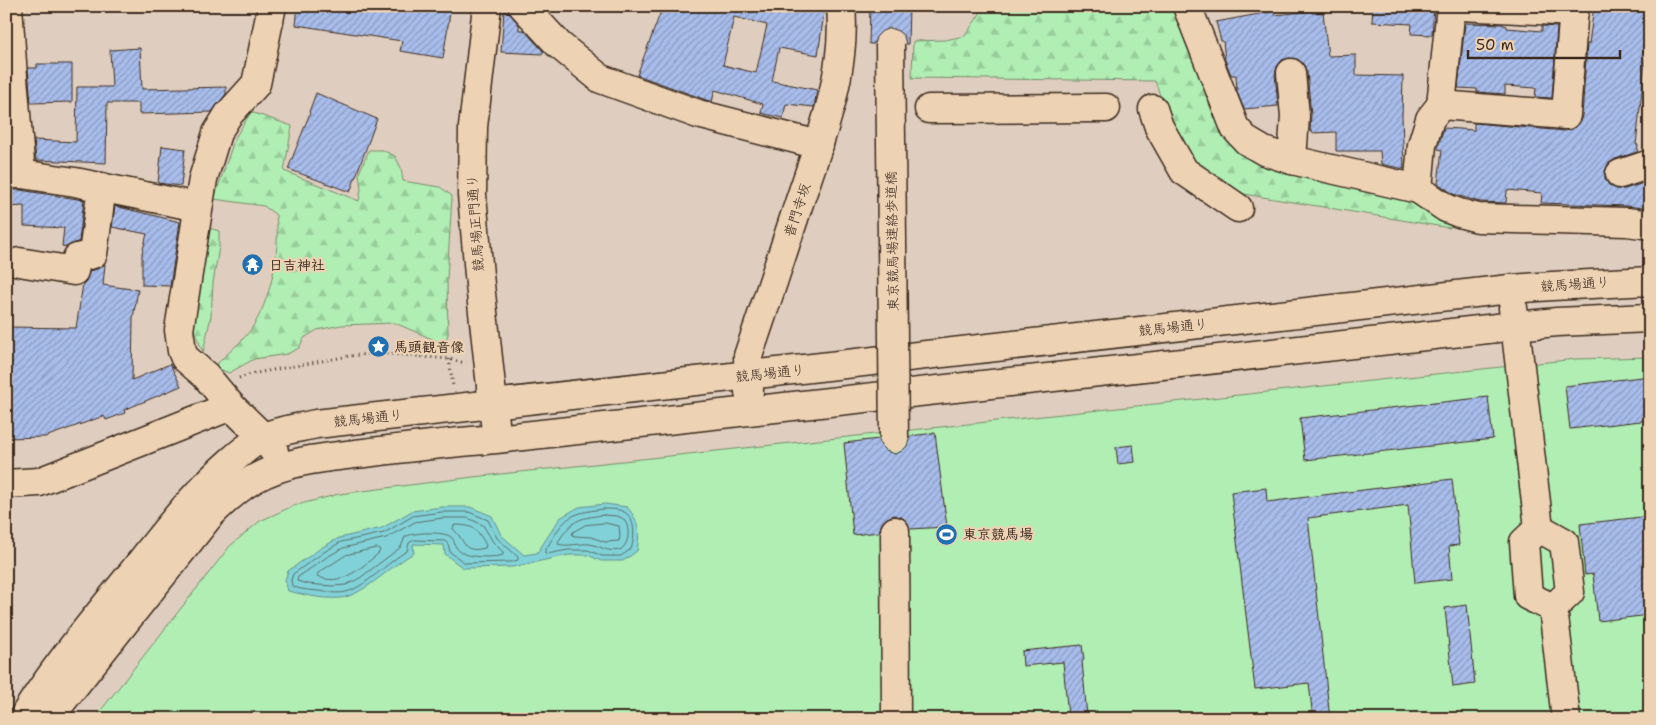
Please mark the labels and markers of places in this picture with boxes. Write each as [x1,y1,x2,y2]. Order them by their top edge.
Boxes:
temple icon: 日吉神社 [241,253,265,277]
place label: 日吉神社 [269,256,325,274]
place icon: 馬頭観音像 [366,335,390,359]
place label: 馬頭観音像 [394,338,464,356]
sports icon: 東京競馬場 [935,522,959,546]
place label: 東京競馬場 [963,525,1033,543]

